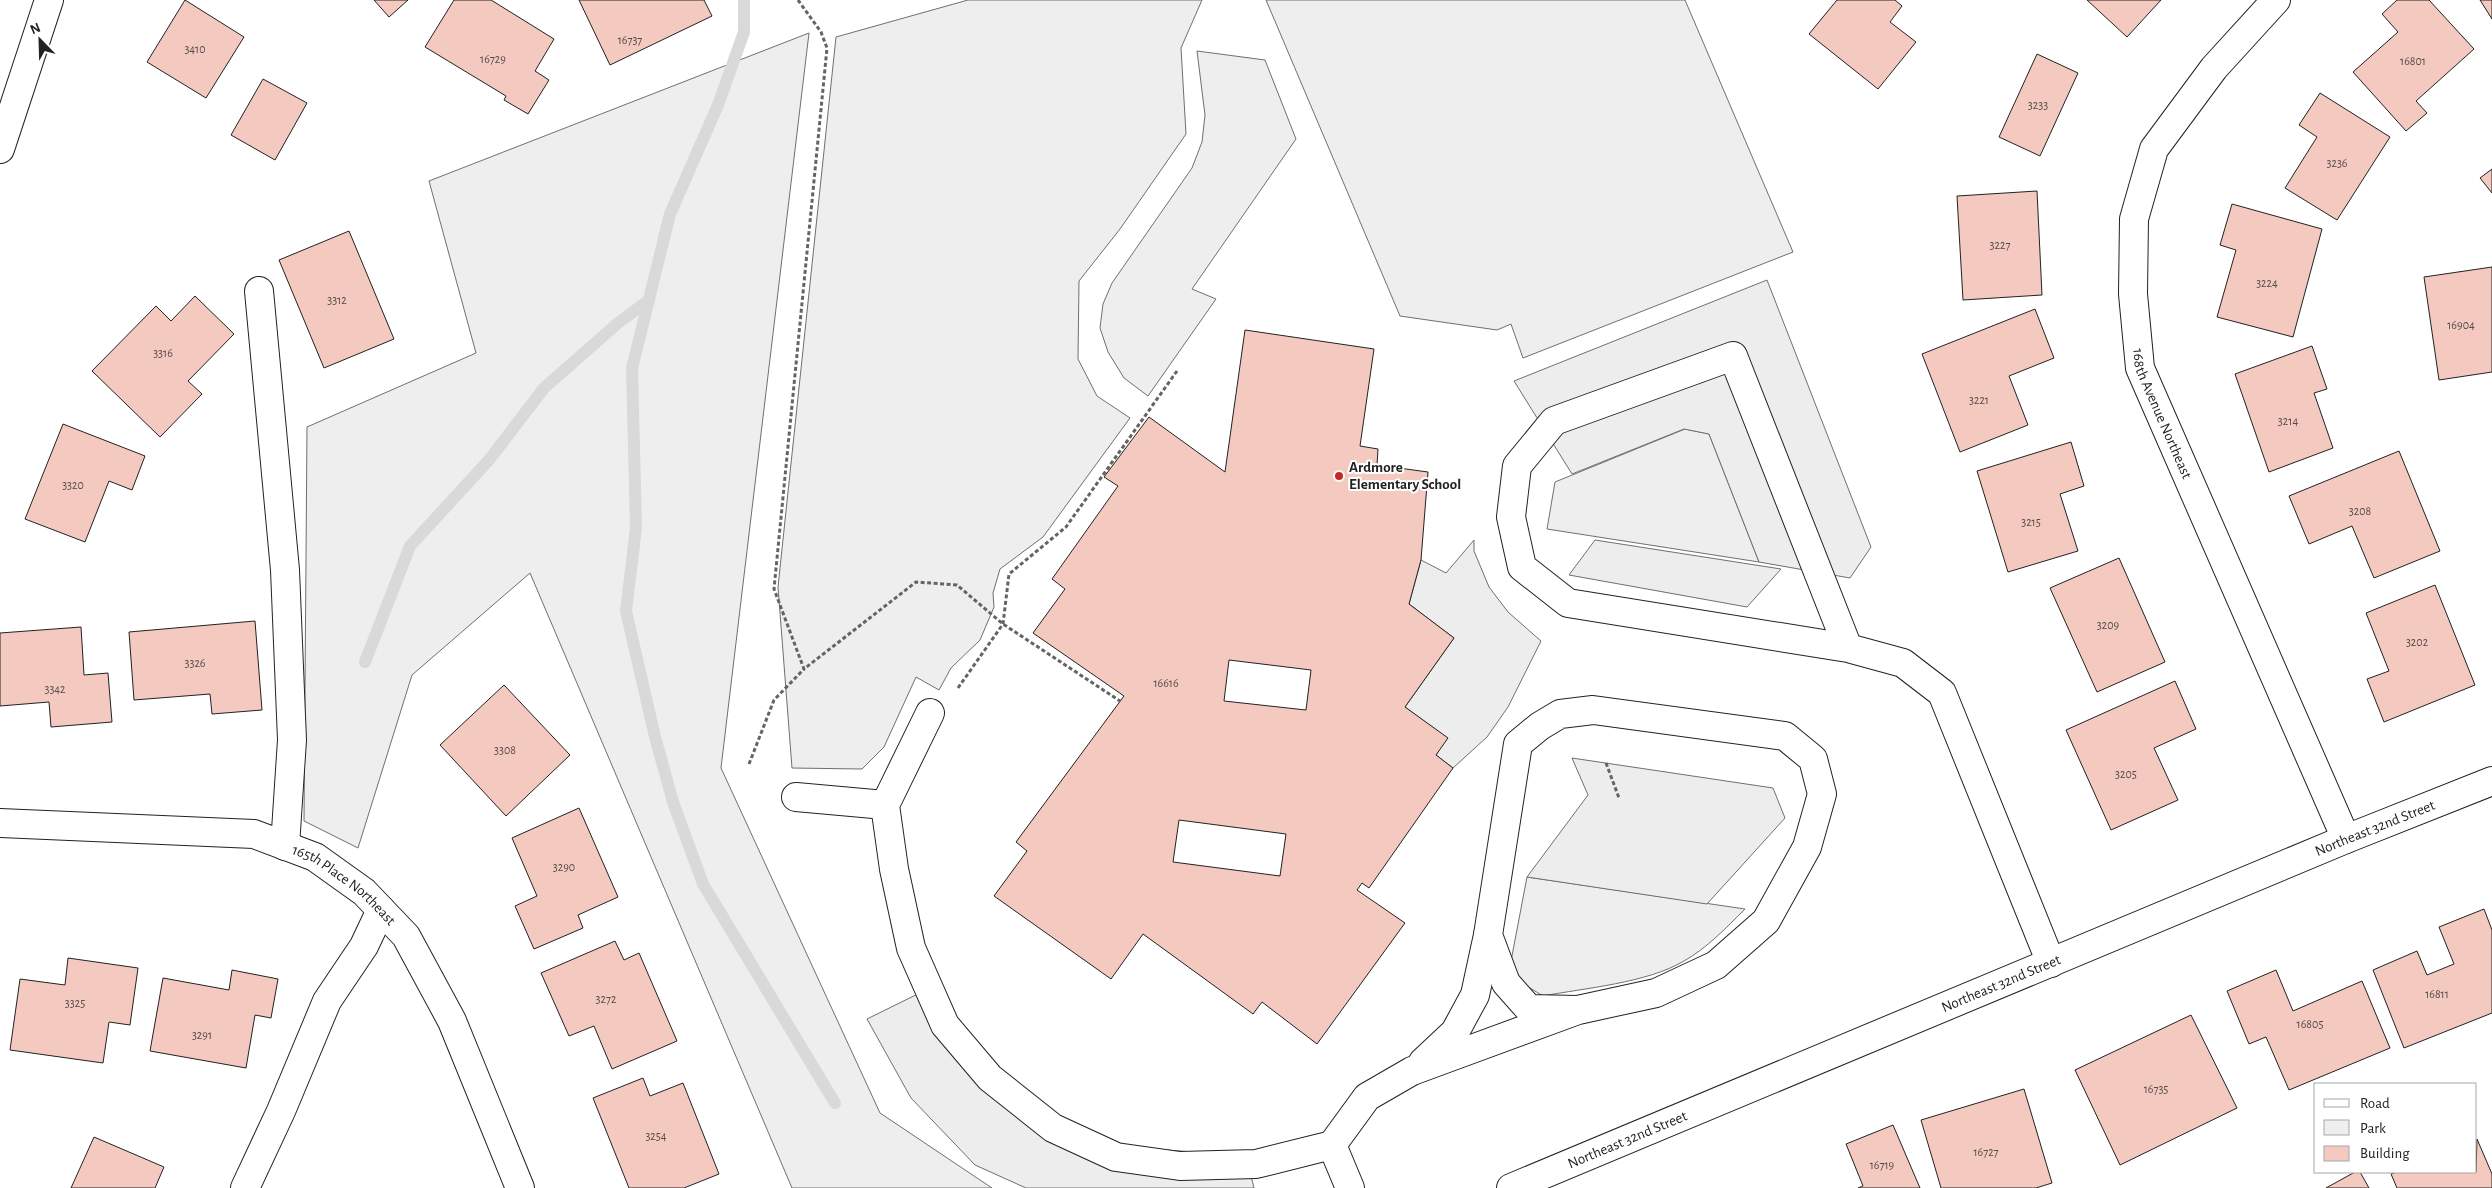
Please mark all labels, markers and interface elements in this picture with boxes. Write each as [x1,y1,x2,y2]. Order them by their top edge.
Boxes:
north arrow [15,15,65,65]
text: N [28,21,43,37]
house number: 16737 [618,34,642,46]
house number: 3410 [184,43,206,55]
house number: 16729 [480,53,506,65]
house number: 16801 [2400,55,2426,67]
house number: 3233 [2028,99,2048,111]
house number: 3236 [2327,157,2348,169]
house number: 3227 [1990,239,2010,251]
house number: 3224 [2256,277,2278,289]
house number: 3312 [327,294,347,306]
house number: 16904 [2447,319,2475,331]
house number: 3316 [153,347,173,359]
street label: 168th Avenue Northeast [2131,348,2195,481]
house number: 3221 [1969,394,1989,406]
house number: 3214 [2278,415,2298,427]
place label: Ardmore Elementary School [1349,460,1461,492]
marker: Ardmore Elementary School [1333,470,1345,482]
house number: 3320 [62,479,84,491]
house number: 3208 [2349,505,2372,517]
house number: 3215 [2021,516,2041,528]
house number: 3209 [2097,619,2120,631]
house number: 3202 [2406,636,2429,648]
house number: 3326 [185,657,206,669]
house number: 16616 [1153,677,1179,689]
house number: 3342 [44,683,66,695]
house number: 3308 [494,744,516,756]
house number: 3205 [2115,768,2137,780]
street label: Northeast 32nd Street [2313,797,2437,859]
street label: 165th Place Northeast [290,842,399,928]
house number: 3290 [553,861,575,873]
street label: Northeast 32nd Street [1939,952,2063,1015]
house number: 16811 [2425,988,2449,1000]
house number: 3272 [596,993,617,1005]
house number: 3325 [65,997,85,1009]
house number: 16805 [2297,1018,2323,1030]
house number: 3291 [192,1029,212,1041]
house number: 16735 [2144,1083,2168,1095]
legend [2314,1083,2477,1173]
text: Road [2360,1096,2390,1111]
street label: Northeast 32nd Street [1565,1108,1689,1171]
text: Park [2360,1121,2386,1136]
house number: 3254 [645,1130,667,1142]
house number: 16727 [1973,1146,1999,1158]
text: Building [2360,1146,2410,1161]
house number: 16719 [1870,1159,1895,1171]

